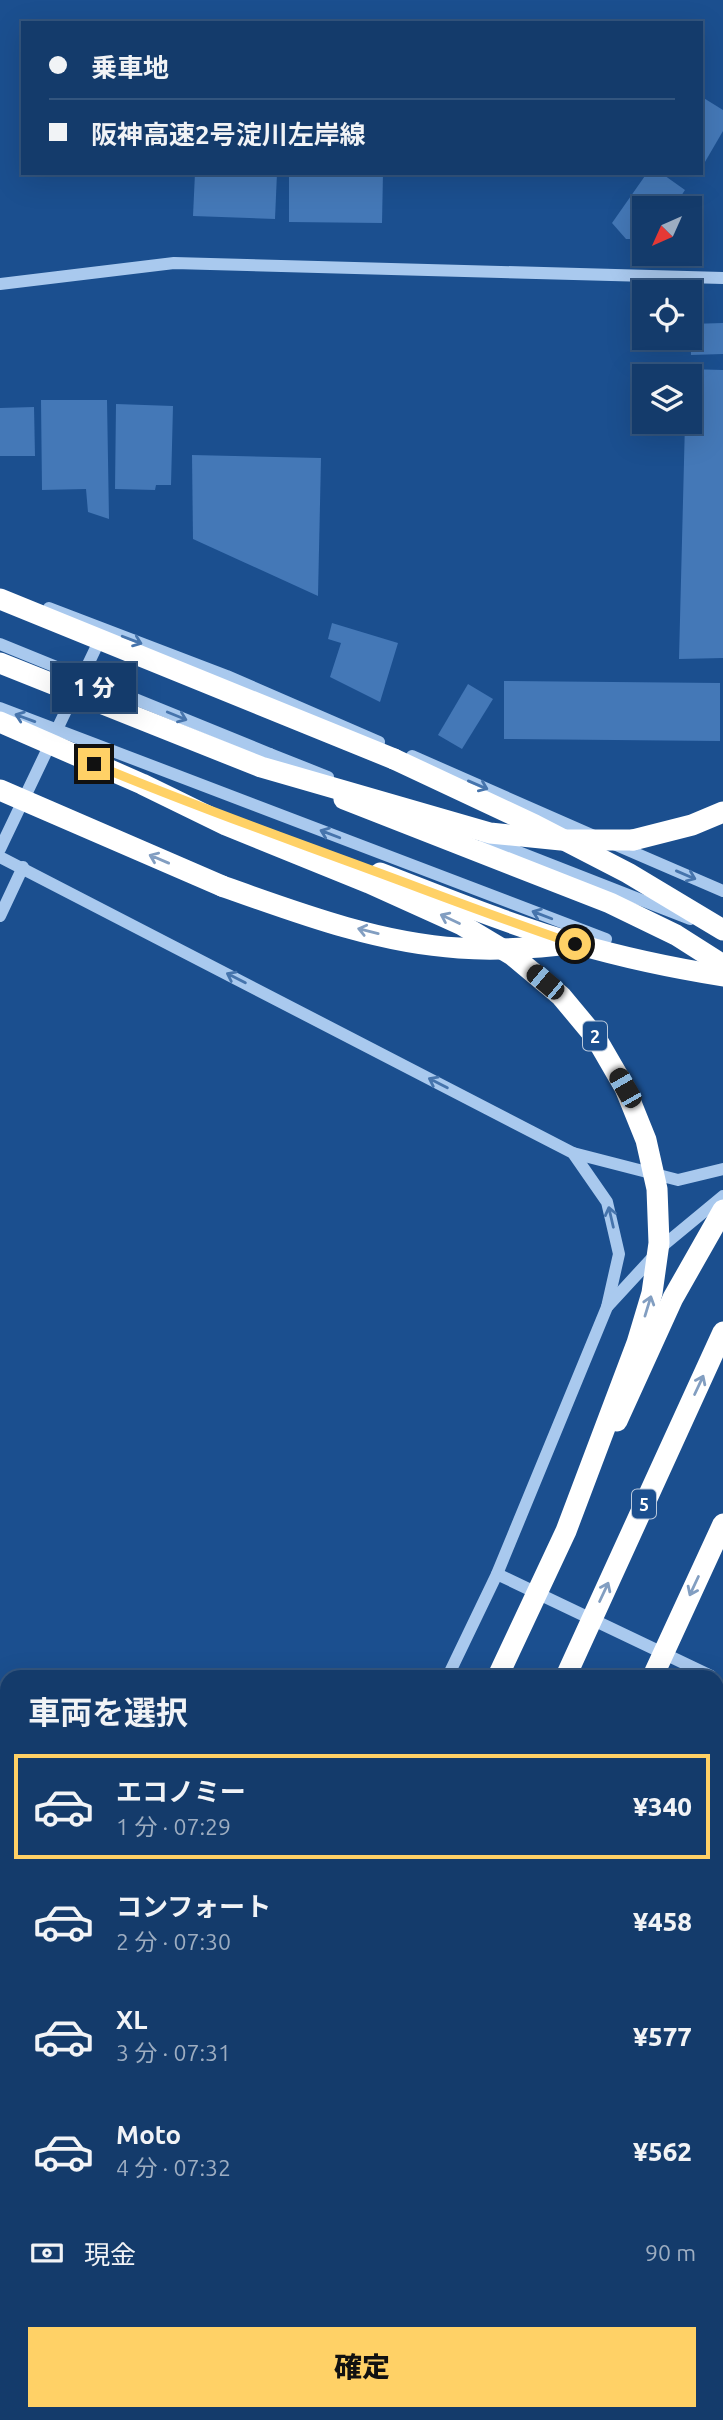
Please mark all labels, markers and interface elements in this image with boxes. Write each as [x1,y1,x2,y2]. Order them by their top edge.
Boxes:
text: 乗車地 [91,53,169,82]
text: 阪神高速2号淀川左岸線 [91,120,366,149]
north arrow [632,196,702,266]
map controls [632,196,702,434]
button: locate [632,280,702,350]
button: layers [632,364,702,434]
one-way arrow [121,634,143,647]
callout: 1 分 [52,662,136,712]
text: 1 分 [73,675,115,700]
one-way arrow [15,710,37,723]
one-way arrow [165,710,187,723]
route end [78,748,110,780]
one-way arrow [466,779,488,792]
one-way arrow [319,826,341,839]
one-way arrow [149,852,170,865]
one-way arrow [675,870,696,883]
one-way arrow [532,908,553,920]
one-way arrow [440,912,461,926]
one-way arrow [357,924,379,937]
route start [559,928,591,960]
car [523,960,568,1004]
one-way arrow [226,970,247,984]
road number: 2 [583,1021,607,1050]
car [606,1065,645,1111]
one-way arrow [428,1075,448,1089]
one-way arrow [604,1206,617,1229]
one-way arrow [642,1295,655,1317]
one-way arrow [693,1375,706,1396]
road number: 5 [632,1490,656,1518]
one-way arrow [687,1575,701,1596]
one-way arrow [598,1582,611,1603]
text: 車両を選択 [28,1694,188,1730]
icon: car [32,1775,95,1838]
text: エコノミー [116,1777,246,1806]
text: ¥340 [633,1792,692,1821]
text: 1 分 · 07:29 [116,1814,231,1839]
icon: car [32,1890,95,1953]
text: コンフォート [116,1892,271,1921]
text: ¥458 [633,1907,692,1936]
text: 2 分 · 07:30 [116,1929,231,1954]
icon: car [32,2005,95,2068]
text: XL [116,2005,147,2034]
text: ¥577 [633,2022,692,2051]
text: 3 分 · 07:31 [116,2040,231,2065]
icon: car [32,2120,95,2183]
text: Moto [116,2120,181,2149]
text: ¥562 [633,2137,692,2166]
text: 4 分 · 07:32 [116,2155,231,2180]
icon: cash [28,2234,66,2272]
text: 現金 [84,2240,136,2269]
text: 90 m [645,2240,696,2265]
button: 確定 [28,2327,696,2407]

